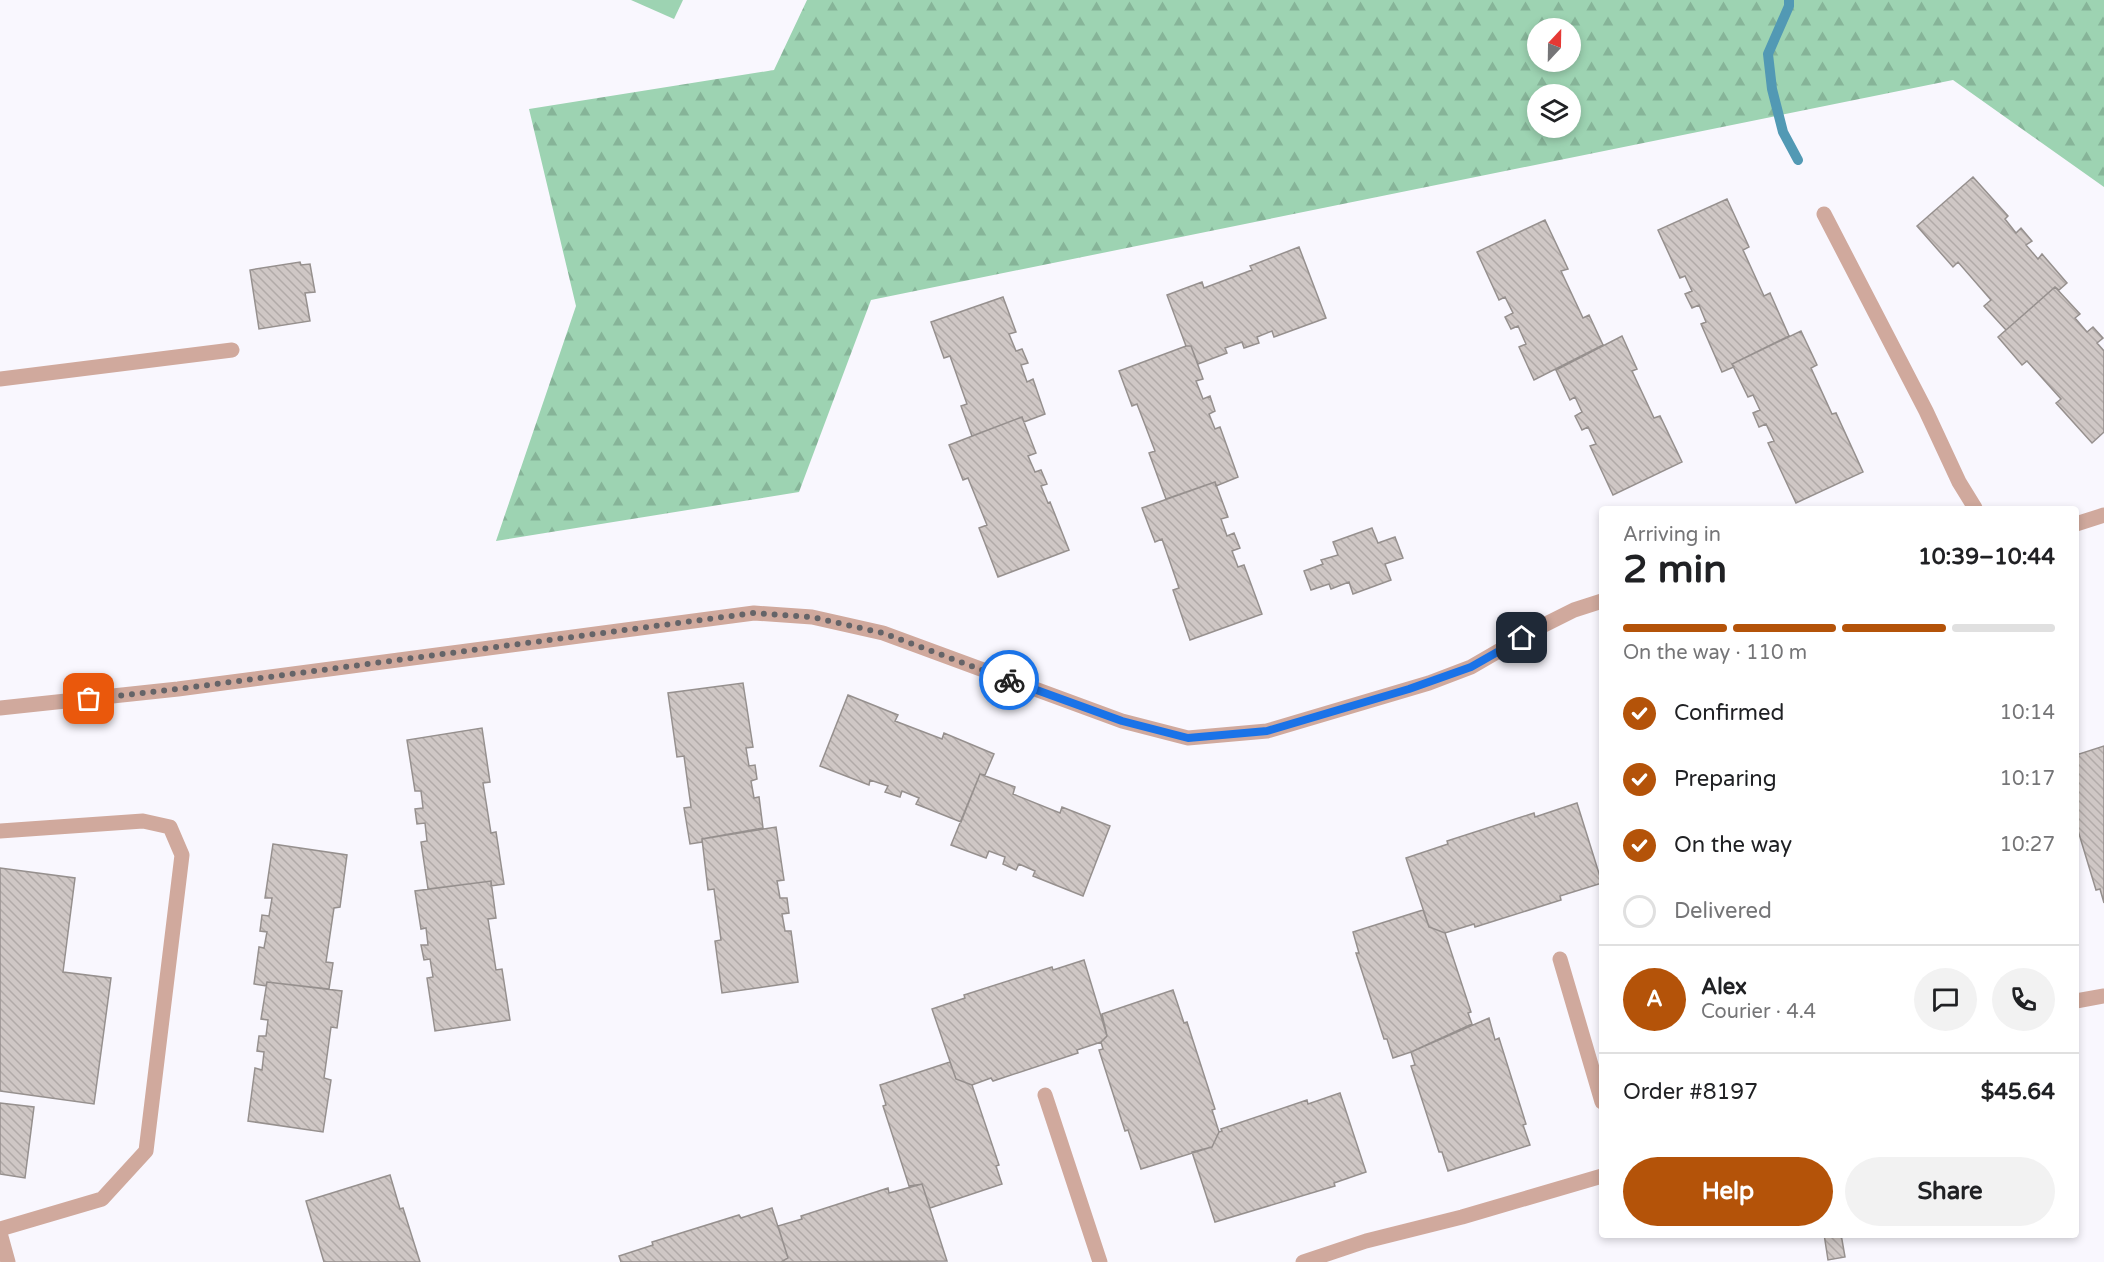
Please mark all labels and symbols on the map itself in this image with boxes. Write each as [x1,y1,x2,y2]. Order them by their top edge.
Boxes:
north arrow [1527,18,1581,72]
pin [1496,612,1547,663]
courier [979,650,1039,710]
pin [63,673,114,724]

